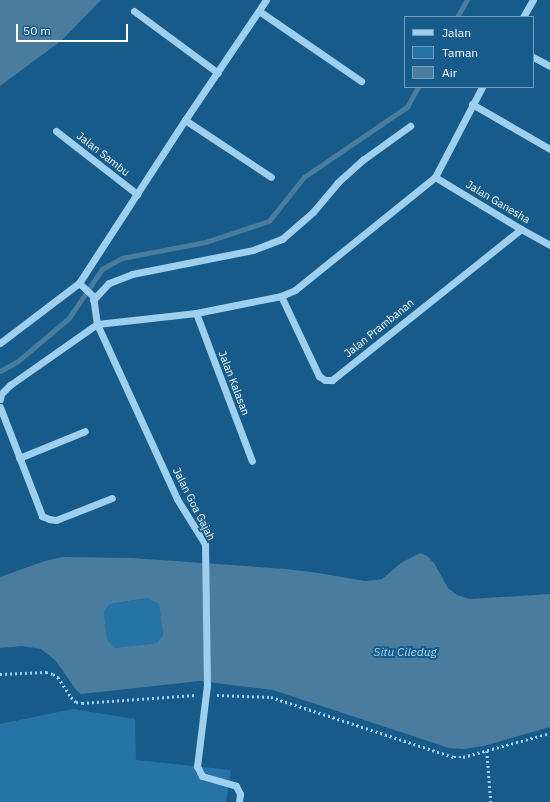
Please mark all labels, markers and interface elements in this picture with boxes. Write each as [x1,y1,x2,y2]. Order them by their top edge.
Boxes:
scale bar [18,16,130,42]
legend [404,16,534,88]
text: 50 m [23,23,51,38]
text: Jalan [442,25,471,40]
text: Taman [442,45,478,60]
text: Air [442,65,457,80]
street label: Jalan Sambu [74,129,132,179]
street label: Jalan Ganesha [464,178,532,226]
street label: Jalan Prambanan [341,296,417,360]
street label: Jalan Kalasan [216,349,252,417]
street label: Jalan Goa Gajah [170,465,218,543]
water label: Situ Ciledug [373,645,437,659]

